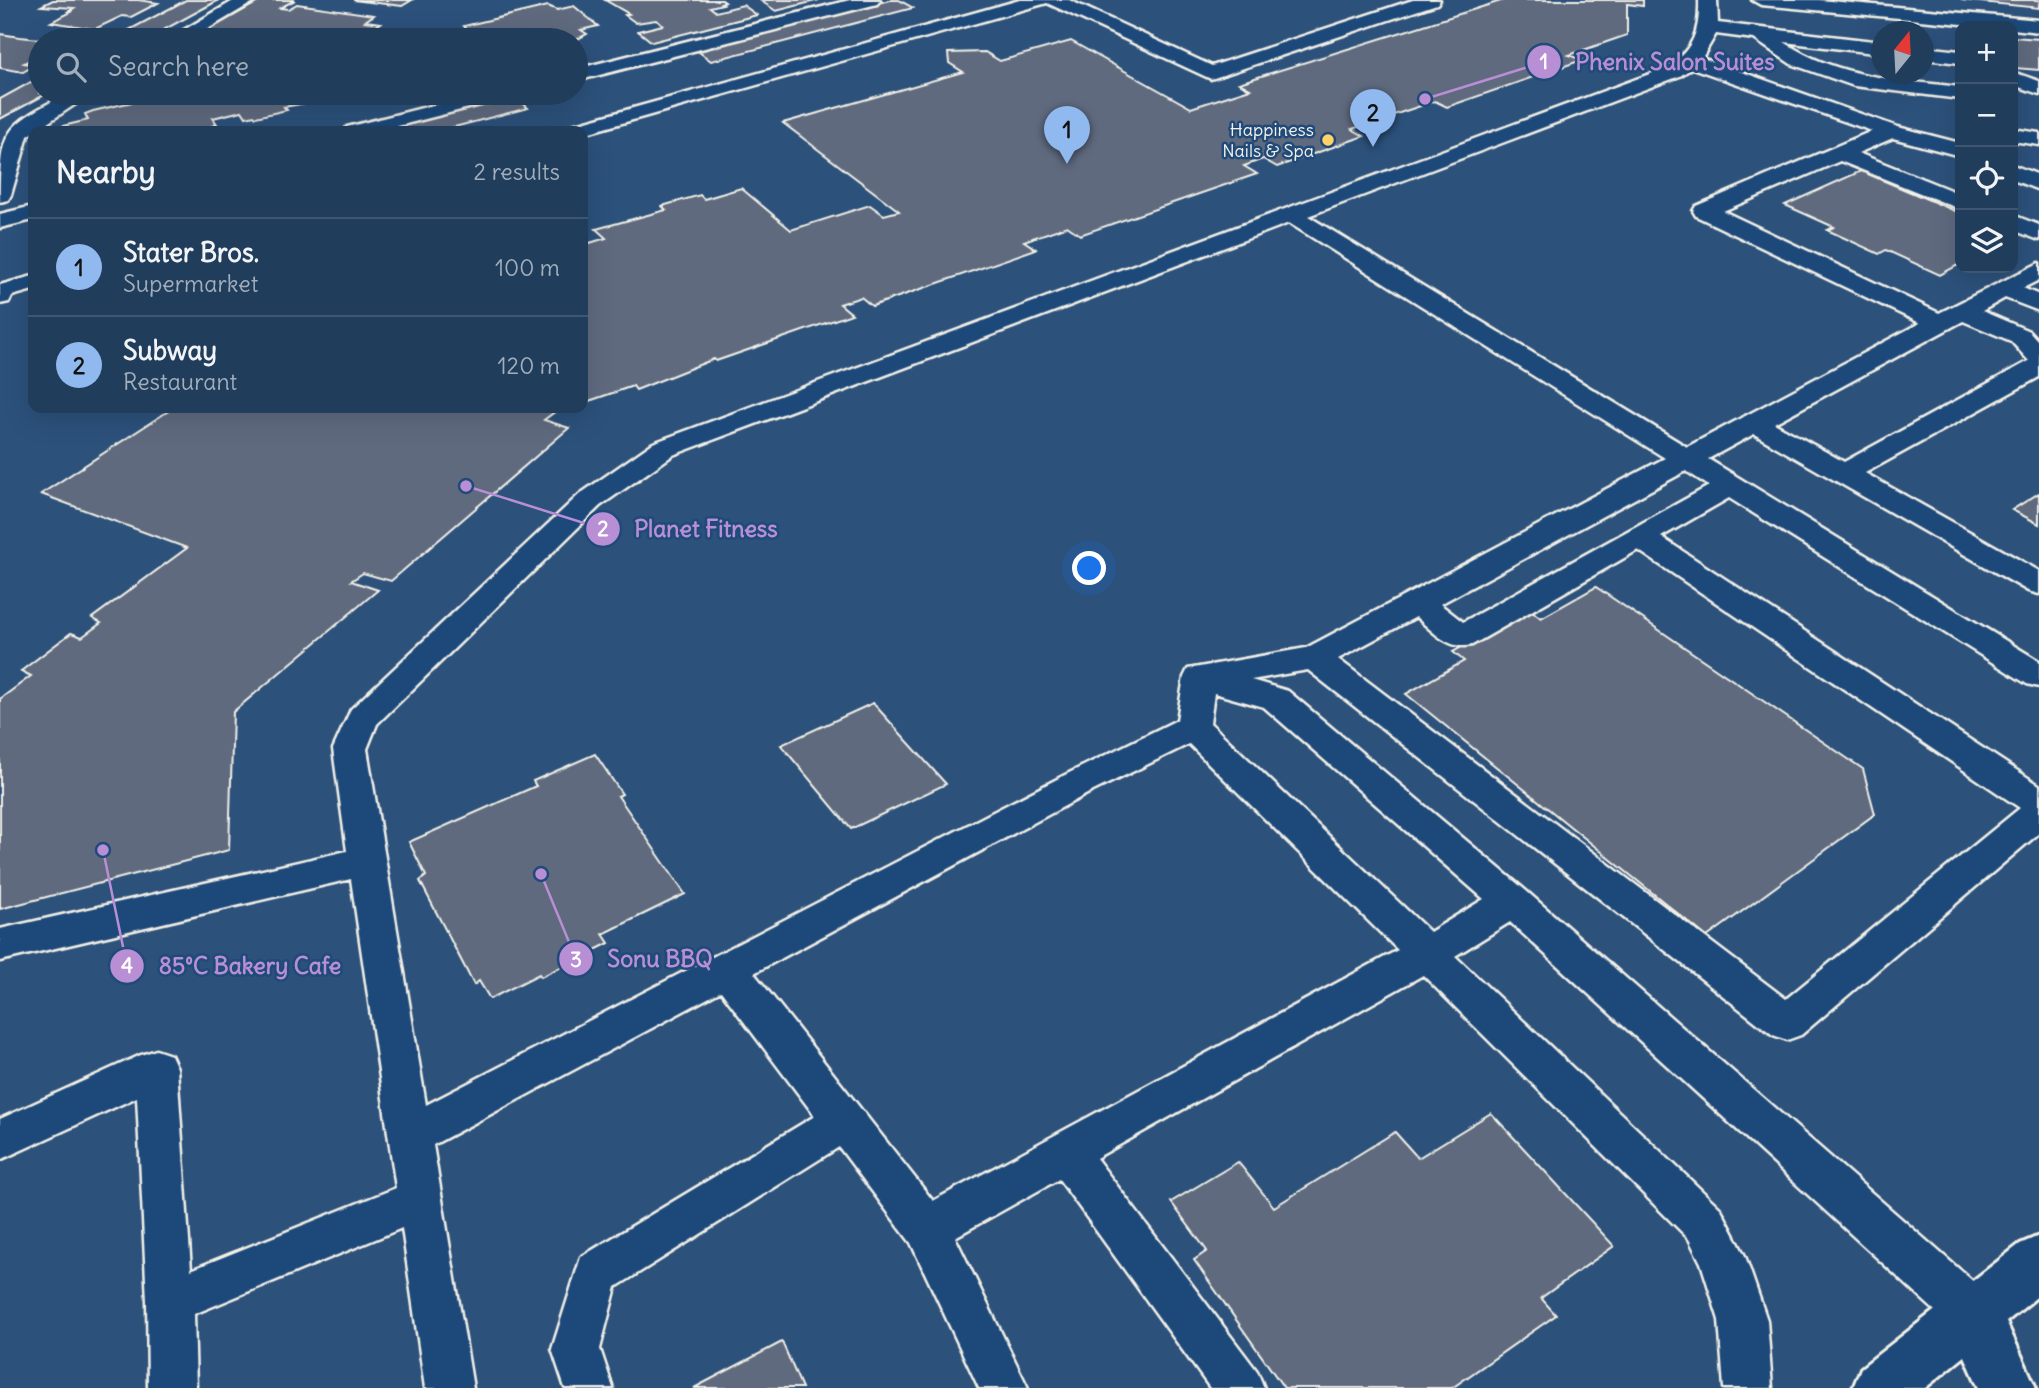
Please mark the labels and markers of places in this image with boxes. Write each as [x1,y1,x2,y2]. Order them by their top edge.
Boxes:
callout: Phenix Salon Suites [1527,40,1789,84]
pin: 2 [1350,89,1396,147]
pin: 1 [1044,106,1090,164]
place label: Happiness Nails & Spa [1222,118,1314,162]
marker: Happiness Nails & Spa [1320,132,1336,148]
callout: Planet Fitness [585,507,792,551]
callout: Sonu BBQ [558,937,727,981]
callout: 85°C Bakery Cafe [109,944,355,988]

